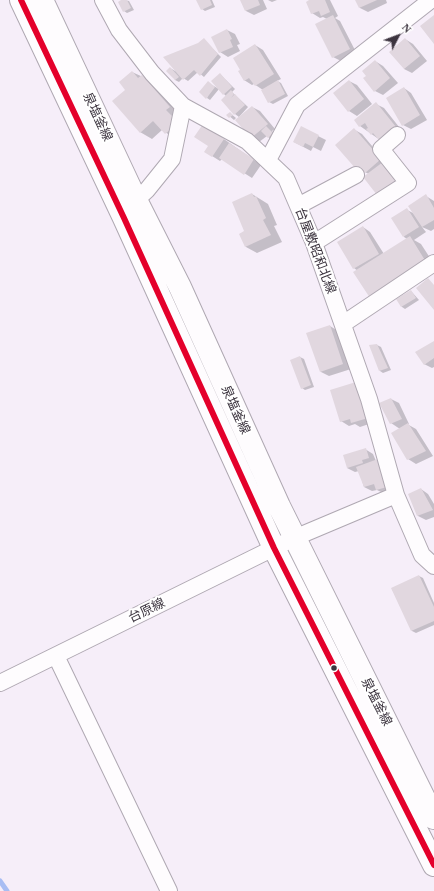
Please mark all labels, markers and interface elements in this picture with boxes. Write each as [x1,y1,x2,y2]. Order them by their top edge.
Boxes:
north arrow [378,16,418,56]
text: N [400,21,414,35]
street label: 泉塩釜線 [79,90,115,144]
street label: 台屋敷昭和北線 [291,206,339,296]
street label: 泉塩釜線 [217,383,253,437]
street label: 台原線 [126,595,168,627]
unlabelled marker [329,663,339,673]
street label: 泉塩釜線 [357,675,395,729]

